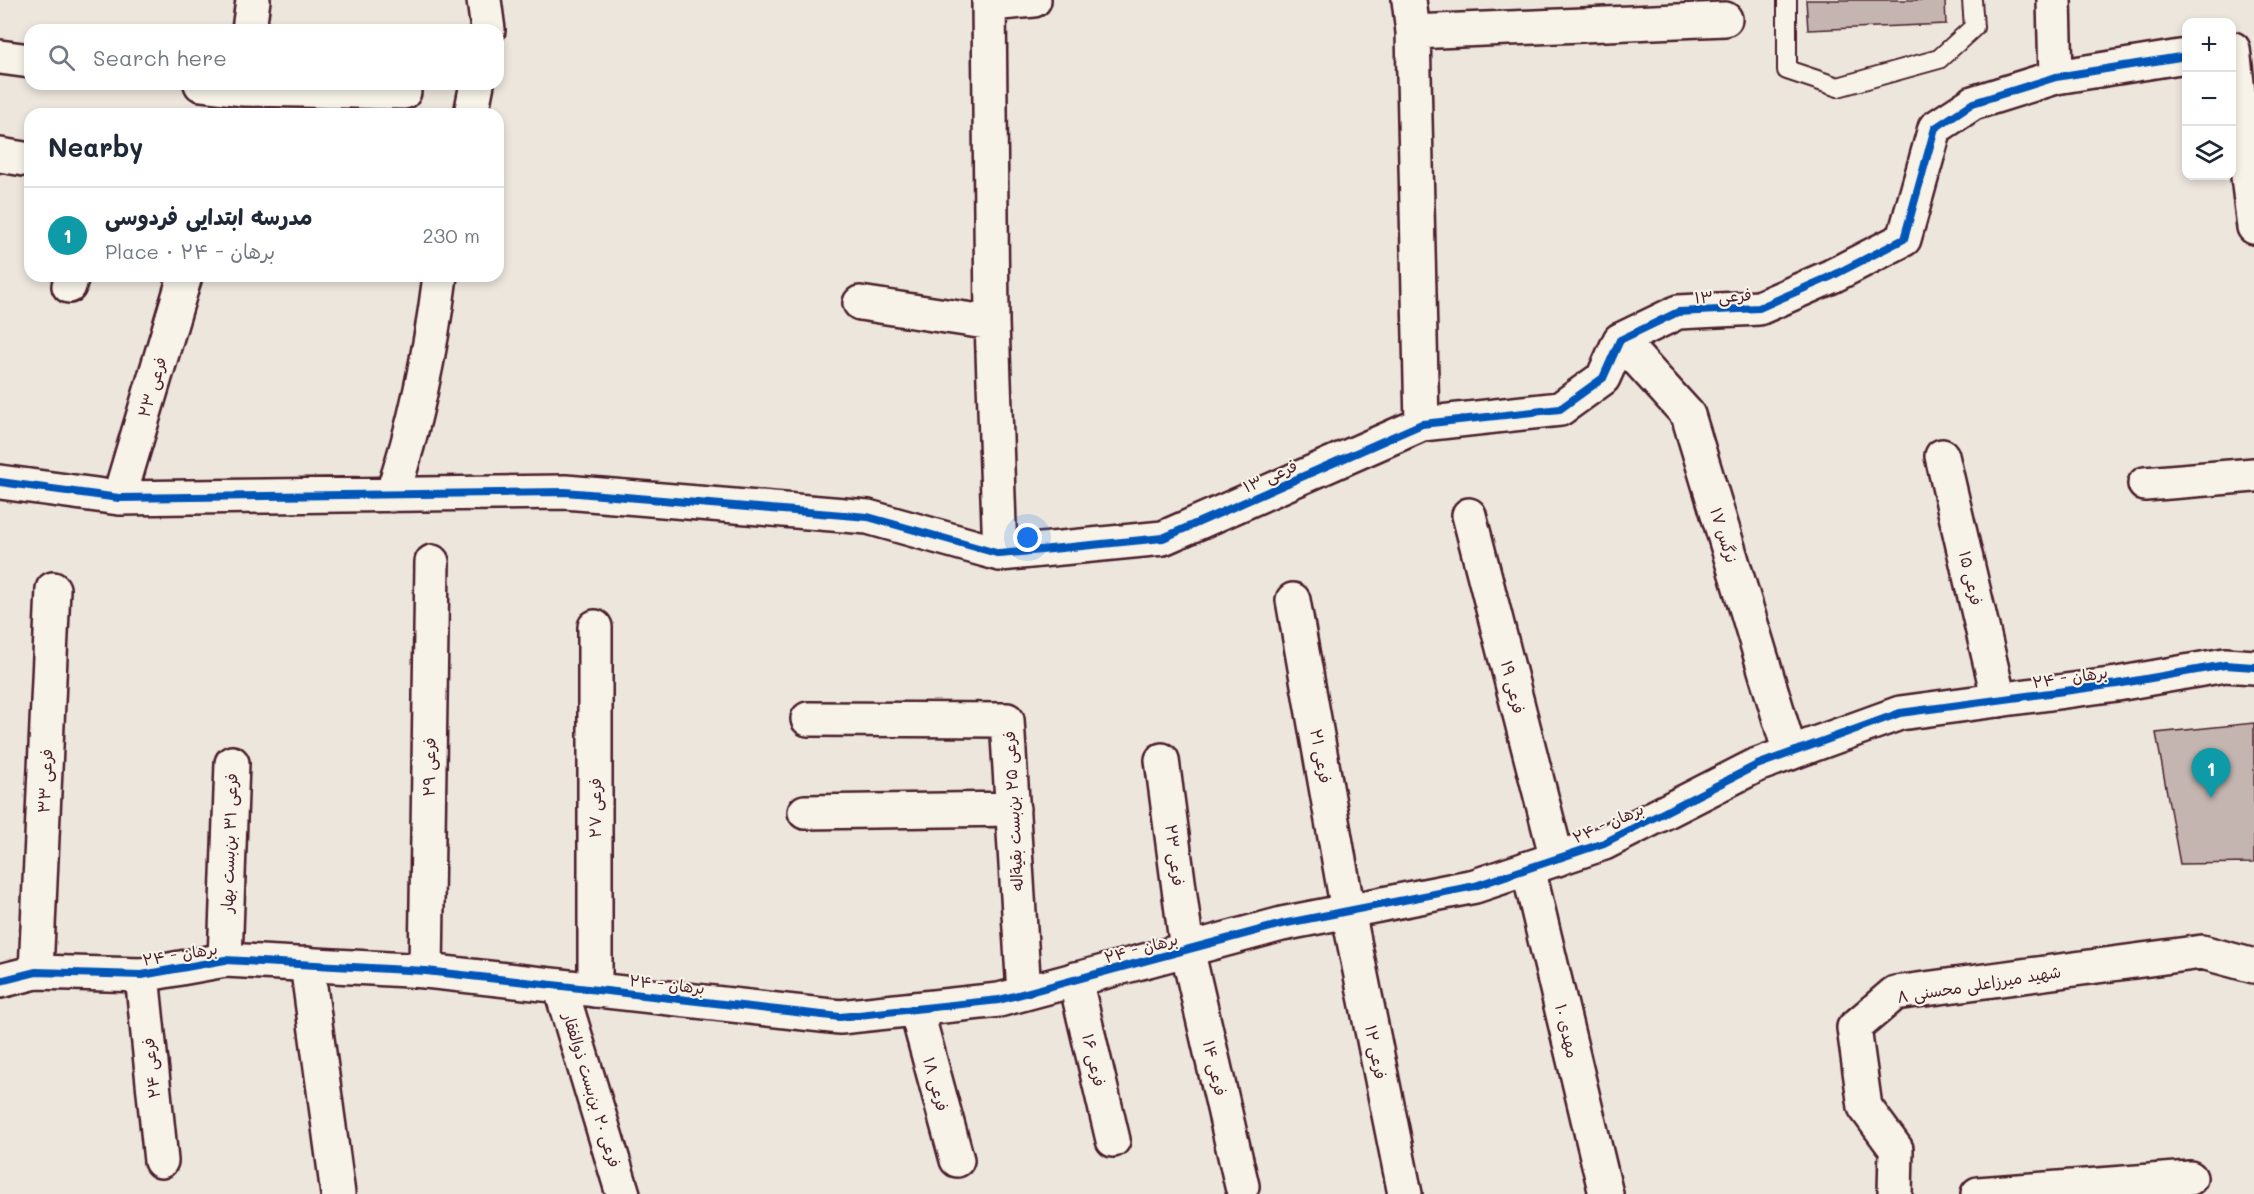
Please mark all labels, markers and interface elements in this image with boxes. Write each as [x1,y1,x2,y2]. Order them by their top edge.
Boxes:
map controls [2182,18,2236,180]
button: + [2182,18,2236,72]
search box [24,24,504,90]
icon: search [45,41,78,74]
text: Search here [93,43,227,72]
button: − [2182,72,2236,126]
button: layers [2182,126,2236,180]
text: Nearby [48,130,143,164]
text: مدرسه ابتدایی فردوسی [105,202,313,231]
text: 1 [63,222,72,248]
text: 230 m [422,222,480,248]
text: Place · ۲۴ - برهان [105,238,275,264]
street label: فرعی ۱۳ [1694,284,1752,308]
street label: فرعی ۲۳ [132,354,172,420]
street label: فرعی ۱۳ [1239,454,1301,498]
street label: ۱۷ نرگس [1706,505,1743,565]
your location [1013,523,1042,552]
street label: فرعی ۱۵ [1954,549,1988,607]
street label: فرعی ۱۹ [1496,658,1530,716]
street label: ۲۴ - برهان [2031,661,2109,692]
street label: فرعی ۲۱ [1305,727,1337,785]
street label: فرعی ۲۵ بن‌بست بقیة‌اله [998,730,1028,892]
street label: فرعی ۲۹ [417,737,441,797]
street label: فرعی ۳۳ [32,748,58,814]
pin: 1 [2192,748,2230,798]
street label: فرعی ۳۱ بن‌بست بهار [215,773,242,915]
street label: فرعی ۲۷ [584,778,606,838]
street label: ۲۴ - برهان [1569,798,1647,848]
street label: فرعی ۲۳ [1160,823,1190,887]
street label: ۲۴ - برهان [1102,928,1180,967]
street label: ۲۴ - برهان [141,937,219,970]
street label: ۸ شهید میرزاعلی محسنی [1895,960,2063,1008]
street label: ۲۴ - برهان [628,969,706,998]
street label: ۱۰ مهدی [1551,1002,1584,1060]
street label: فرعی ۲۰ بن‌بست ذوالفقار [557,1008,626,1170]
street label: فرعی ۱۲ [1360,1023,1392,1081]
street label: فرعی ۱۶ [1077,1031,1111,1089]
street label: فرعی ۲۴ [137,1037,165,1099]
street label: فرعی ۱۴ [1198,1038,1232,1098]
street label: فرعی ۱۸ [918,1054,954,1114]

